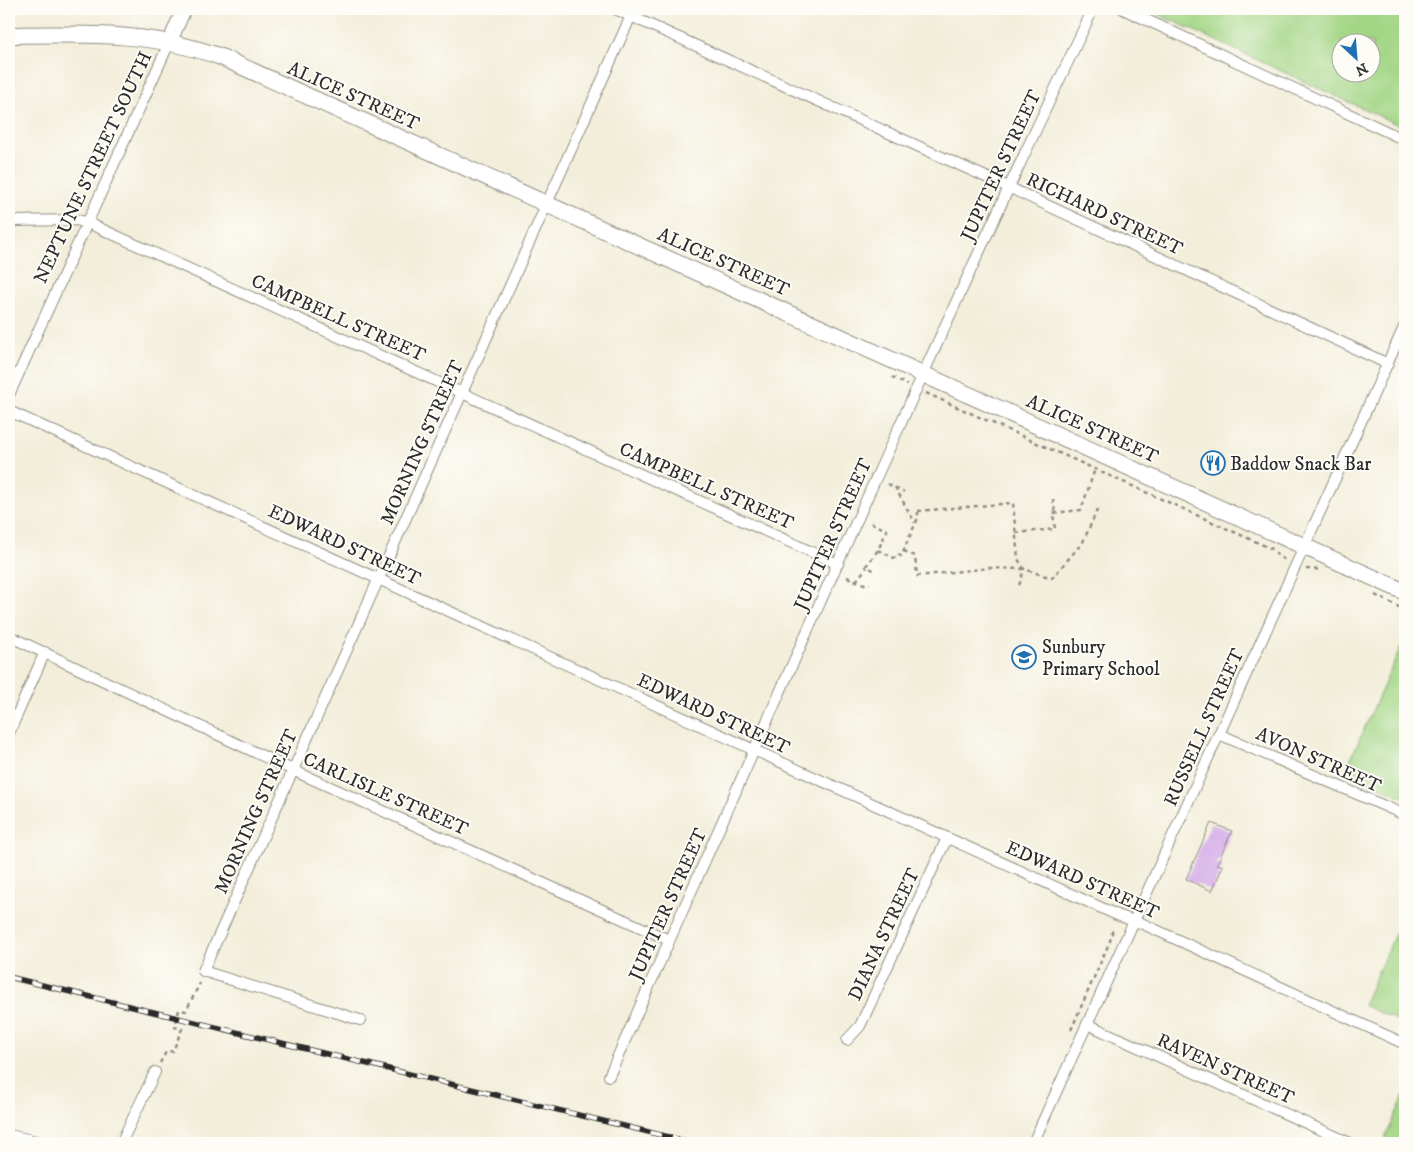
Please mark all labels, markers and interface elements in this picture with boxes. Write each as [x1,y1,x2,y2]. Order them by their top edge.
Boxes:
north arrow [1332,32,1382,82]
street label: NEPTUNE STREET SOUTH [29,48,157,287]
street label: ALICE STREET [284,57,423,136]
text: N [1352,58,1370,80]
street label: JUPITER STREET [955,86,1047,247]
street label: RICHARD STREET [1022,168,1187,261]
street label: ALICE STREET [654,223,793,302]
street label: CAMPBELL STREET [248,270,430,367]
street label: MORNING STREET [376,356,469,528]
street label: ALICE STREET [1023,390,1162,469]
street label: CAMPBELL STREET [616,438,798,535]
restaurant icon: Baddow Snack Bar [1200,450,1226,476]
place label: Baddow Snack Bar [1230,453,1371,476]
street label: JUPITER STREET [789,454,877,616]
street label: EDWARD STREET [265,500,425,591]
place label: Sunbury Primary School [1042,636,1160,681]
school or university icon: Sunbury Primary School [1011,644,1037,670]
street label: RUSSELL STREET [1159,645,1250,810]
street label: EDWARD STREET [634,669,794,760]
street label: AVON STREET [1252,723,1385,798]
street label: MORNING STREET [210,725,303,897]
street label: CARLISLE STREET [299,748,472,841]
street label: JUPITER STREET [624,824,712,986]
street label: EDWARD STREET [1002,836,1163,925]
street label: DIANA STREET [844,864,925,1005]
street label: RAVEN STREET [1153,1029,1298,1110]

